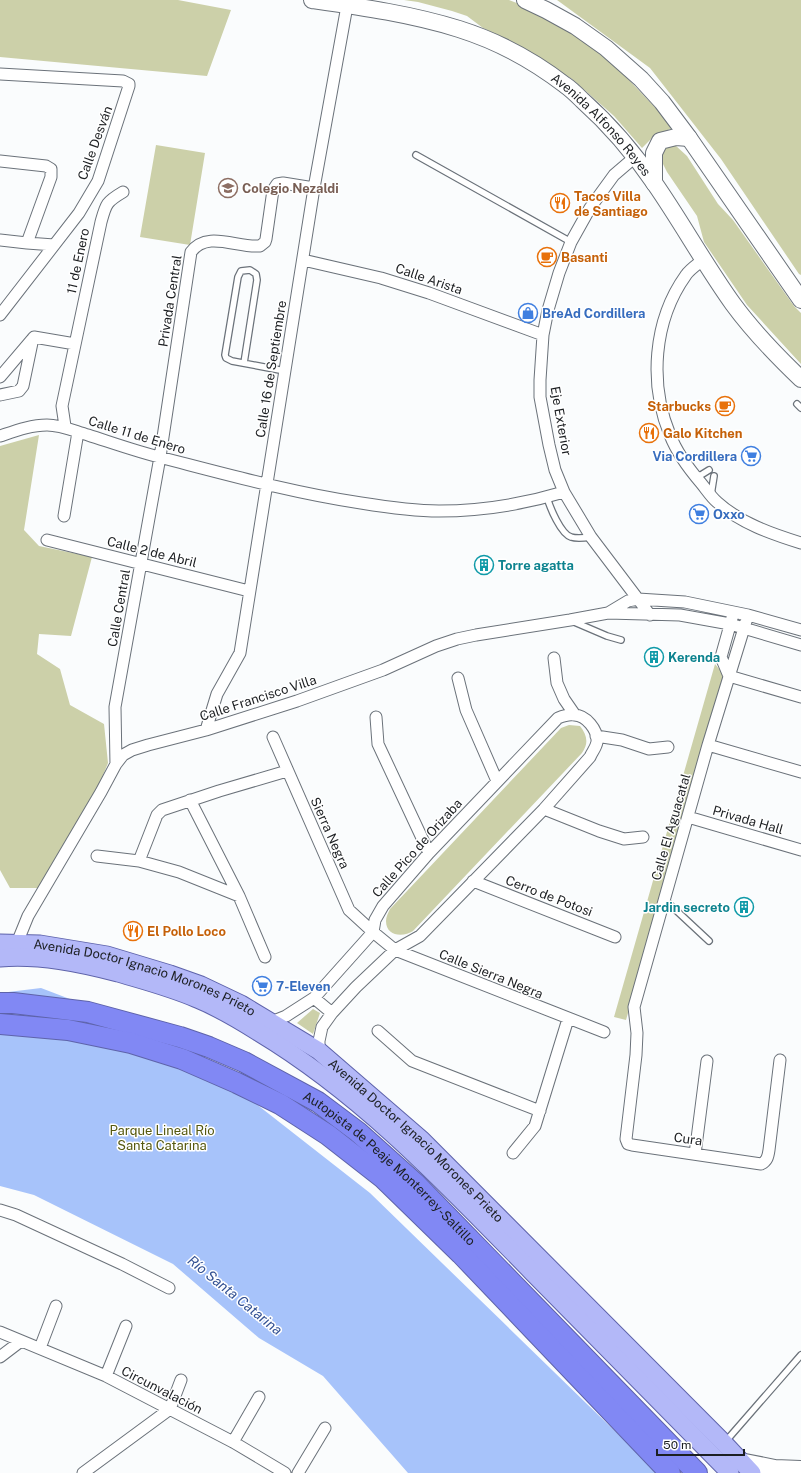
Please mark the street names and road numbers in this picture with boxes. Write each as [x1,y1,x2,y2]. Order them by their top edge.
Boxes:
street label: Avenida Alfonso Reyes [548,70,654,179]
street label: Calle Desván [75,104,115,182]
street label: 11 de Enero [64,227,92,295]
street label: Privada Central [155,254,185,348]
street label: Calle Arista [393,261,465,297]
street label: Calle 16 de Septiembre [253,299,289,439]
street label: Eje Exterior [548,385,574,457]
street label: Calle 11 de Enero [87,413,187,457]
street label: Calle 2 de Abril [106,534,199,570]
street label: Calle Central [105,568,133,648]
street label: Calle Francisco Villa [198,672,318,724]
street label: Calle El Aguacatal [649,772,693,882]
street label: Sierra Negra [308,795,352,871]
street label: Calle Pico de Orizaba [369,796,465,900]
street label: Privada Hall [711,803,785,837]
street label: Cerro de Potosi [503,873,595,919]
street label: Avenida Doctor Ignacio Morones Prieto [33,936,258,1019]
street label: Calle Sierra Negra [437,946,545,1002]
street label: Avenida Doctor Ignacio Morones Prieto [326,1055,507,1225]
street label: Autopista de Peaje Monterrey-Saltillo [301,1088,479,1248]
street label: Cura [673,1130,703,1148]
street label: Circunvalación [119,1363,205,1417]

